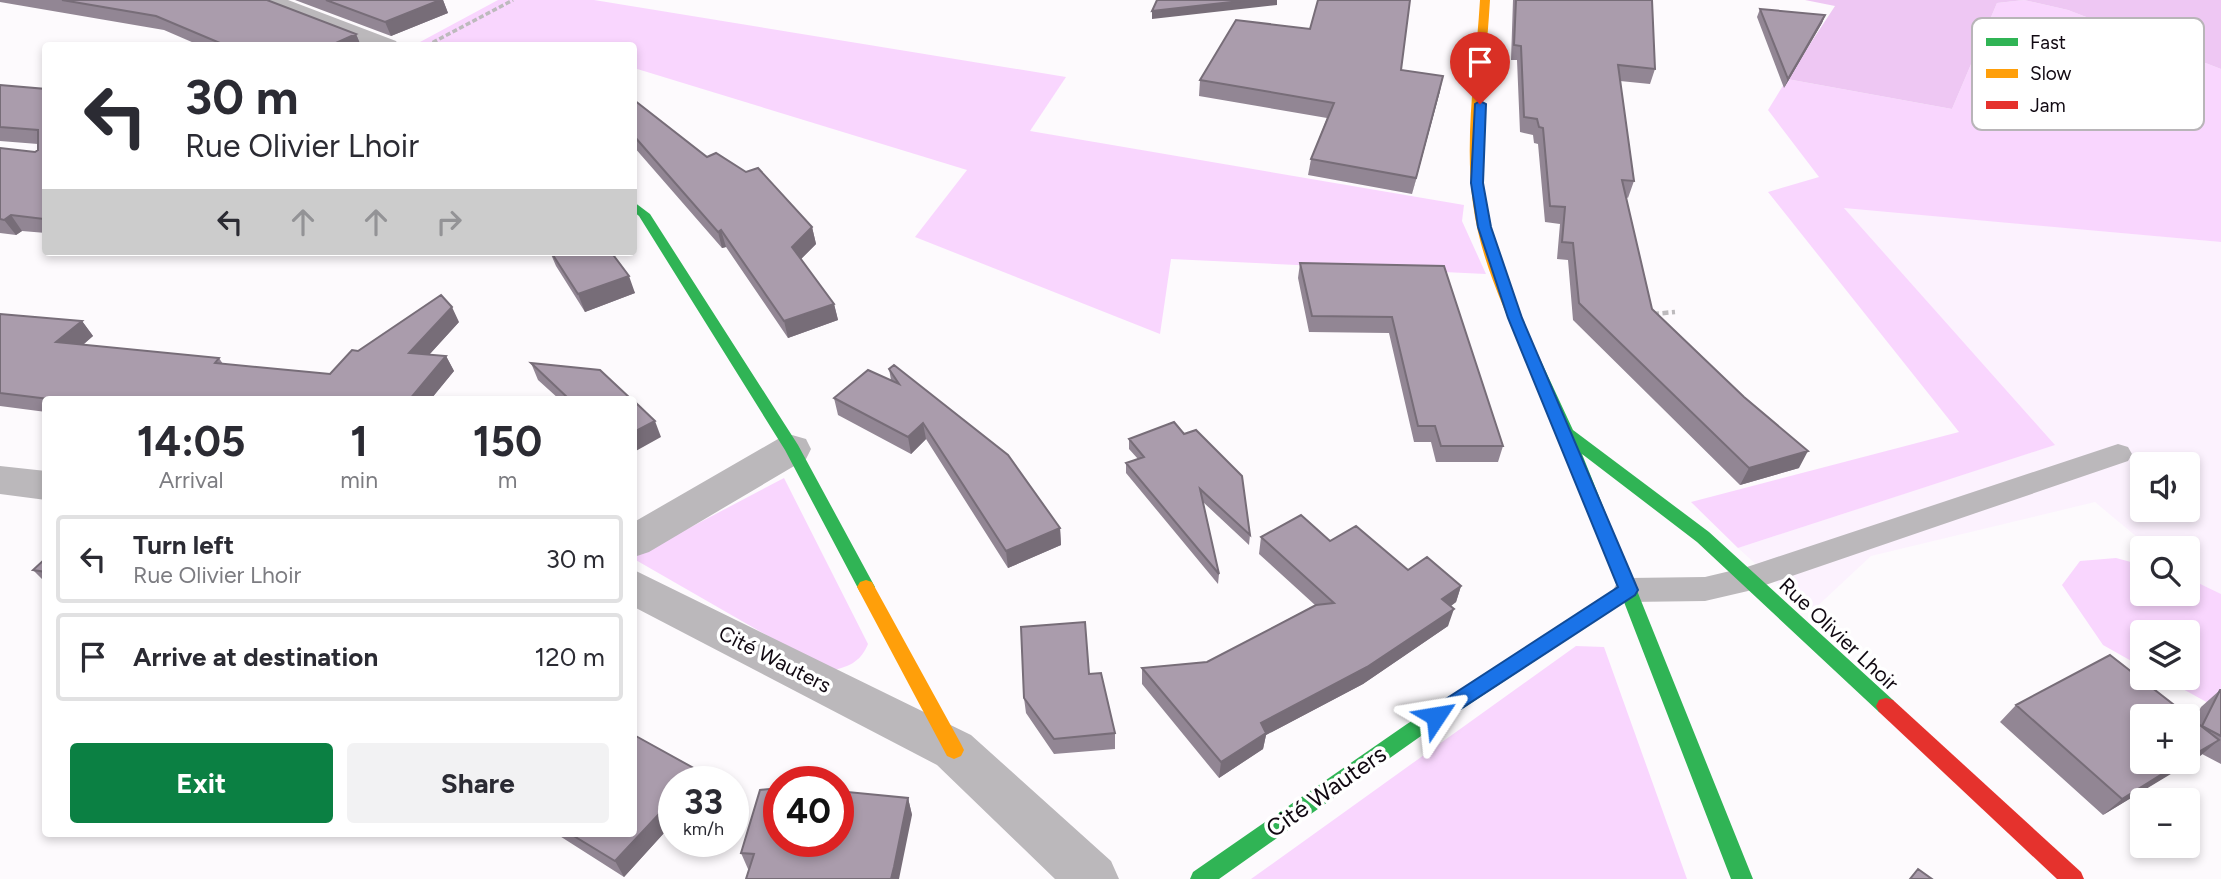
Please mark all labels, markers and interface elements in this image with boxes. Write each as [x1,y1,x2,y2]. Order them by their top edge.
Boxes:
legend [1972,18,2204,130]
text: Fast [2030,31,2066,54]
pin [1450,32,1510,104]
icon: arrive [1461,43,1499,81]
text: Slow [2030,62,2072,85]
text: 30 m [185,67,298,126]
icon: left [70,70,161,161]
text: Jam [2030,94,2066,117]
text: Rue Olivier Lhoir [185,127,419,165]
icon: left [211,203,249,241]
icon: ahead [284,203,322,241]
icon: ahead [357,203,395,241]
icon: right [430,203,468,241]
text: 14:05 [137,416,245,467]
text: 1 [350,416,368,467]
text: 150 [473,416,542,467]
map controls [2130,452,2200,858]
button: sound [2130,452,2200,522]
text: Arrival [159,466,224,494]
text: min [340,466,378,494]
text: m [498,466,517,494]
text: Turn left [133,529,234,561]
button: search [2130,536,2200,606]
icon: left [74,540,112,578]
text: 30 m [546,543,605,575]
text: Rue Olivier Lhoir [133,561,301,589]
street label: Rue Olivier Lhoir [1774,572,1904,696]
street label: Cité Wauters [715,620,835,698]
button: layers [2130,620,2200,690]
icon: arrive [74,638,112,676]
text: Arrive at destination [133,641,378,673]
text: 120 m [535,641,605,673]
position arrow [1399,679,1473,753]
button: + [2130,704,2200,774]
street label: Cité Wauters [1260,739,1392,843]
button: Exit [70,743,333,823]
button: Share [347,743,609,823]
speed limit sign: 40 [763,766,854,857]
text: 33 [684,781,723,823]
button: − [2130,788,2200,858]
text: km/h [683,818,724,840]

